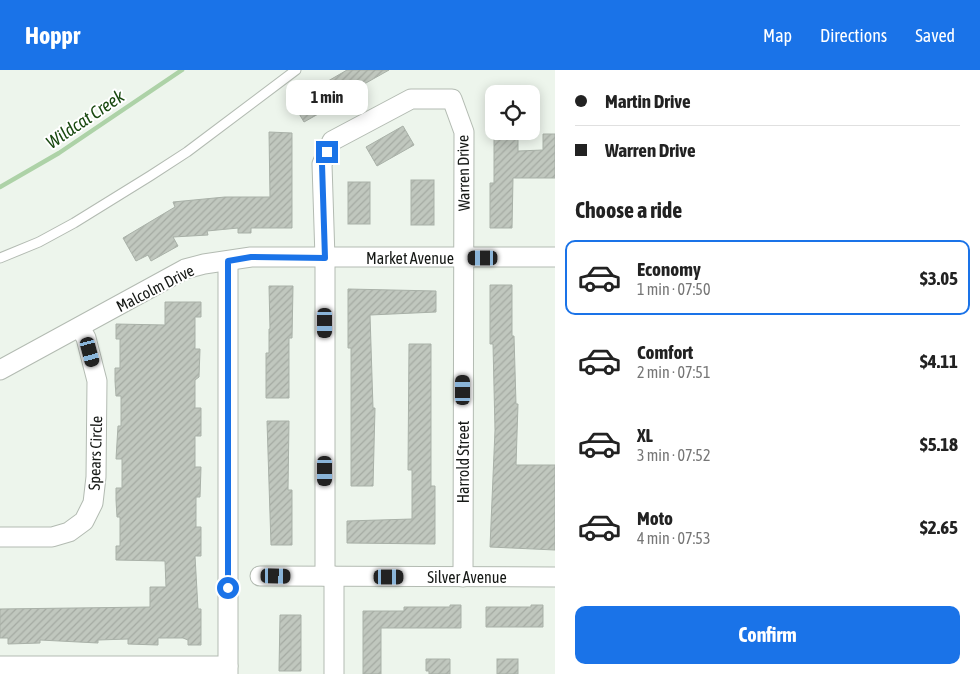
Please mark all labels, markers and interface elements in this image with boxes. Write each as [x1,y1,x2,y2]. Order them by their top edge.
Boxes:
text: Hoppr [25,22,80,49]
text: Map [763,25,792,46]
text: Directions [820,25,887,46]
text: Saved [915,25,955,46]
callout: 1 min [286,79,368,114]
water label: Wildcat Creek [42,85,129,153]
map controls [485,85,540,140]
button: locate [485,85,540,140]
text: 1 min [311,88,343,106]
text: Martin Drive [605,90,691,112]
street label: Warren Drive [453,135,473,211]
text: Warren Drive [605,139,696,161]
route end [316,141,338,163]
text: Choose a ride [575,197,682,223]
street label: Market Avenue [366,249,454,267]
car [468,251,498,266]
icon: car [577,255,622,300]
text: Economy [637,258,701,280]
street label: Malcolm Drive [113,261,197,315]
text: $3.05 [920,267,958,289]
text: 1 min · 07:50 [637,280,710,298]
car [317,308,332,338]
car [78,336,101,368]
icon: car [577,338,622,383]
text: Comfort [637,341,693,363]
text: $4.11 [920,350,958,372]
text: 2 min · 07:51 [637,363,710,381]
car [455,375,470,405]
street label: Spears Circle [85,415,106,491]
street label: Harrold Street [454,420,472,503]
icon: car [577,421,622,466]
text: XL [637,424,653,446]
text: $5.18 [920,433,958,455]
text: 3 min · 07:52 [637,446,710,464]
car [317,456,332,486]
icon: car [577,504,622,549]
text: Moto [637,507,673,529]
text: $2.65 [920,516,958,538]
text: 4 min · 07:53 [637,529,710,547]
car [260,568,291,584]
street label: Silver Avenue [427,568,507,586]
car [374,570,404,585]
route start [217,577,239,599]
button: Confirm [575,606,960,664]

